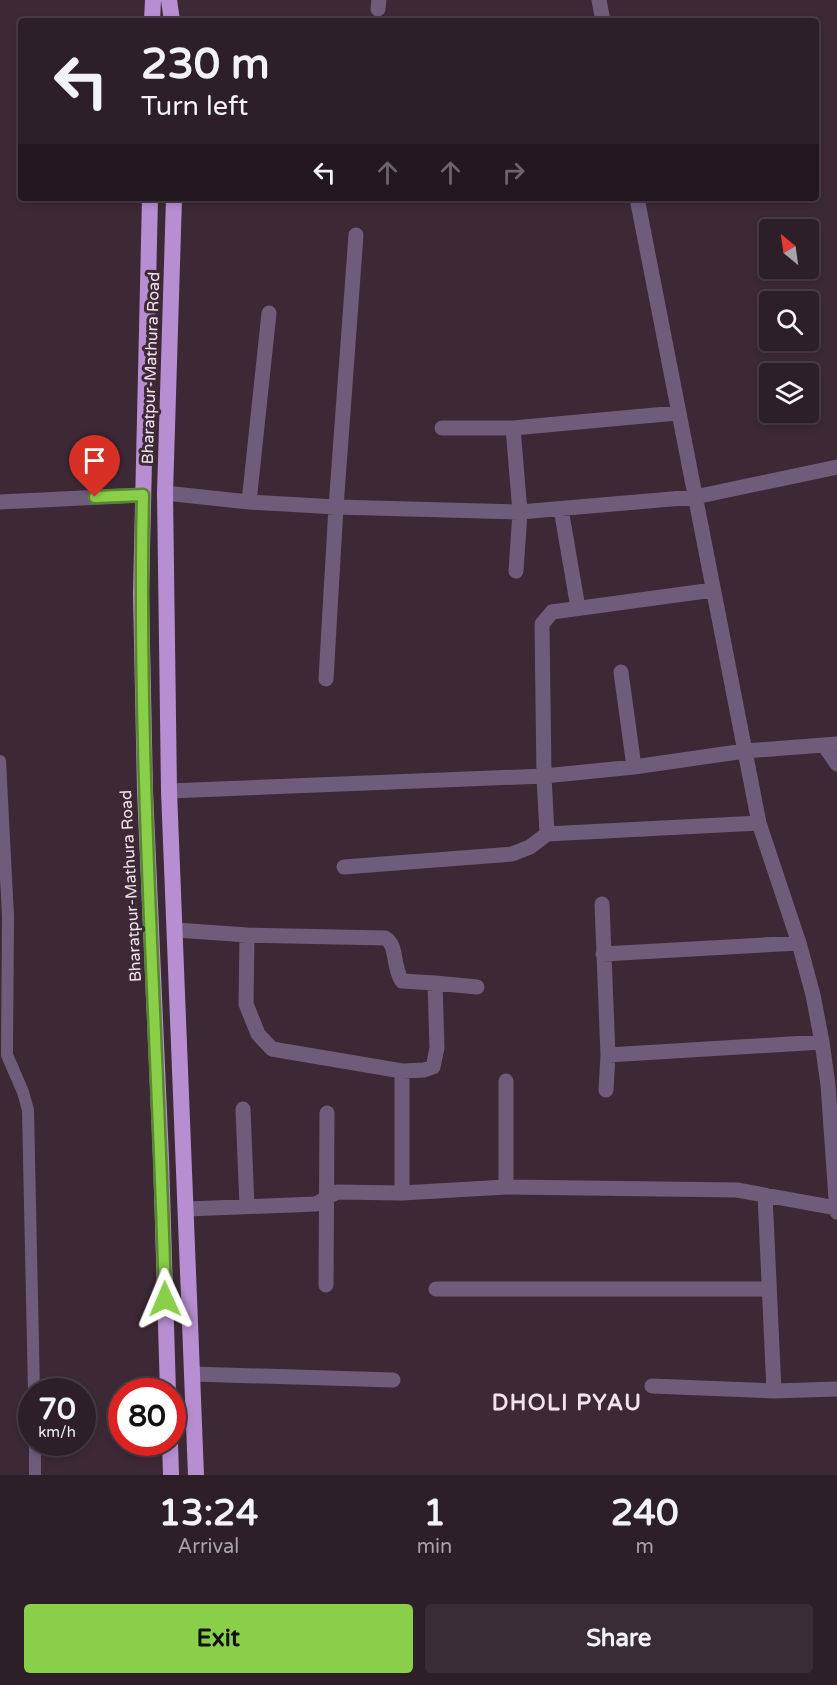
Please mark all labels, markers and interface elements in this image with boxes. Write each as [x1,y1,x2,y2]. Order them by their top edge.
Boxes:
text: 230 m [141,39,270,90]
icon: left [42,42,120,120]
text: Turn left [141,90,248,123]
icon: left [308,156,341,189]
icon: ahead [371,156,404,189]
icon: ahead [434,156,467,189]
icon: right [497,156,530,189]
north arrow [759,219,819,279]
map controls [759,219,819,423]
street label: Bharatpur-Mathura Road [138,271,164,465]
button: search [759,291,819,351]
button: layers [759,363,819,423]
pin [69,435,120,497]
icon: arrive [78,444,111,477]
street label: Bharatpur-Mathura Road [116,789,146,983]
position arrow [133,1267,197,1331]
speed limit sign: 80 [108,1378,186,1456]
district label: DHOLI PYAU [492,1390,642,1416]
text: 70 [38,1391,76,1428]
text: km/h [38,1423,76,1441]
text: 13:24 [158,1492,258,1535]
text: 1 [423,1492,446,1535]
text: 240 [611,1492,679,1535]
text: Arrival [177,1535,239,1559]
text: min [417,1535,452,1559]
text: m [635,1535,654,1559]
button: Exit [24,1604,413,1673]
button: Share [425,1604,813,1673]

